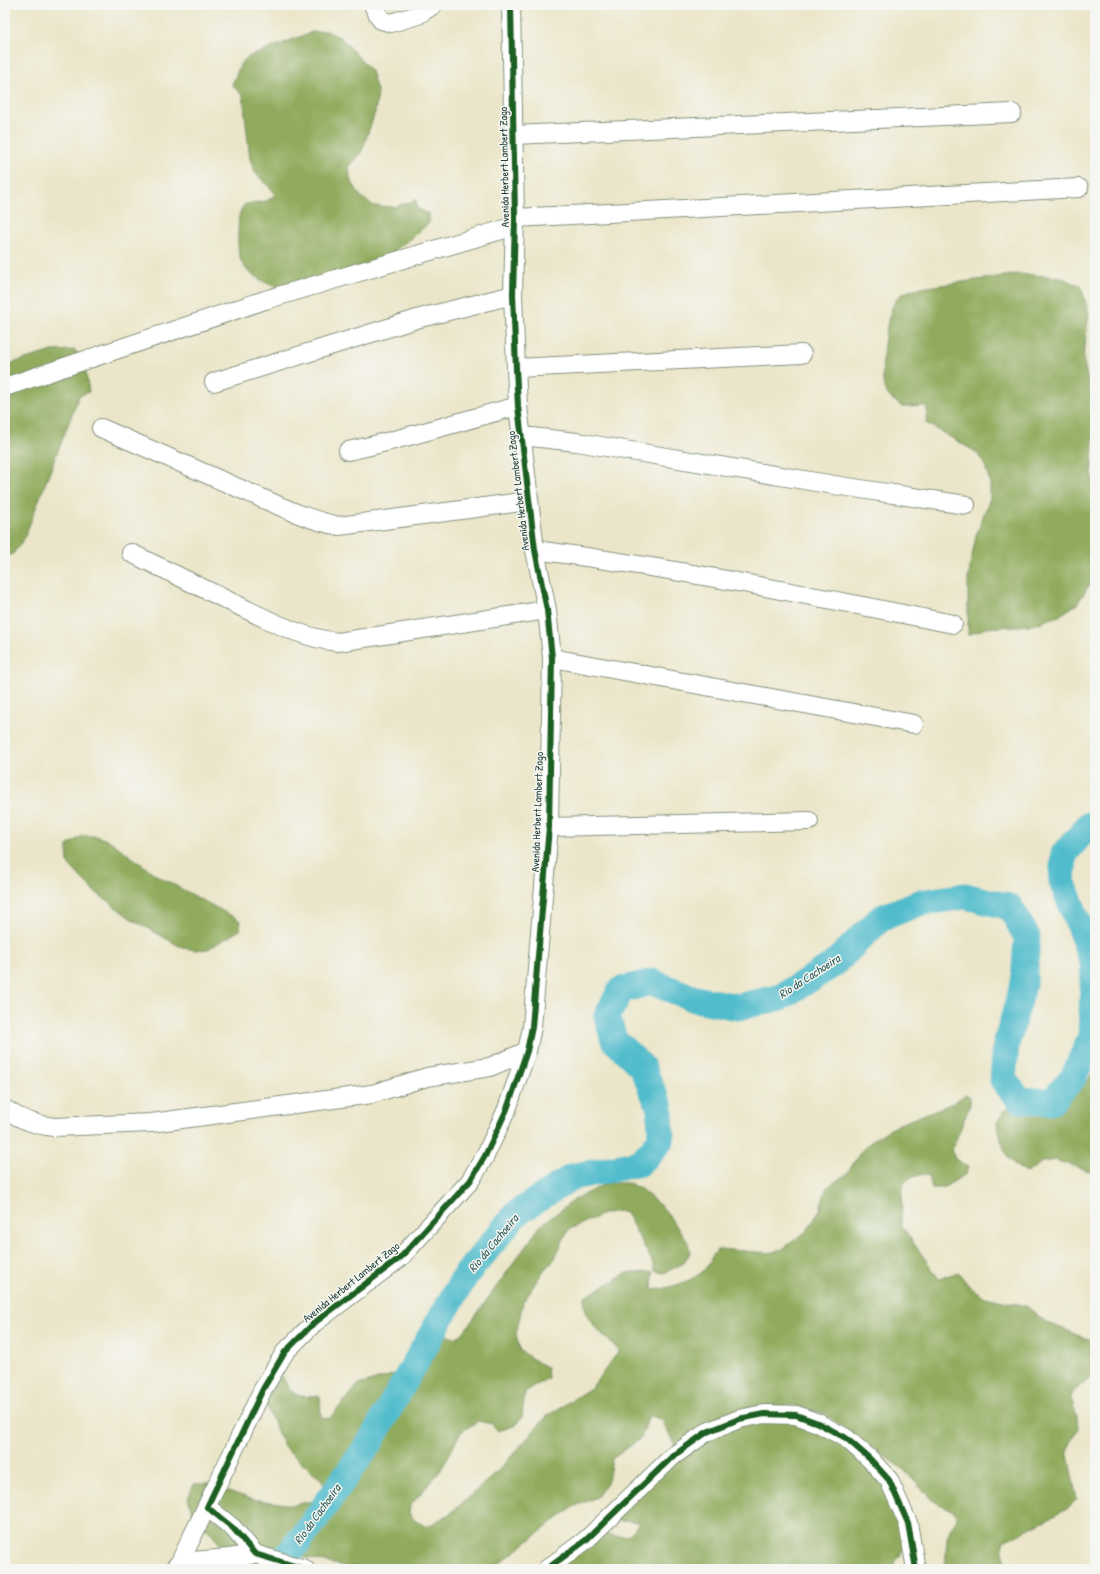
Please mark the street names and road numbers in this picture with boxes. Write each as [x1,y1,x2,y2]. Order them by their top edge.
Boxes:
street label: Avenida Herbert Lambert Zago [496,106,512,227]
street label: Avenida Herbert Lambert Zago [504,430,532,552]
street label: Avenida Herbert Lambert Zago [528,751,546,872]
street label: Avenida Herbert Lambert Zago [300,1238,403,1325]

